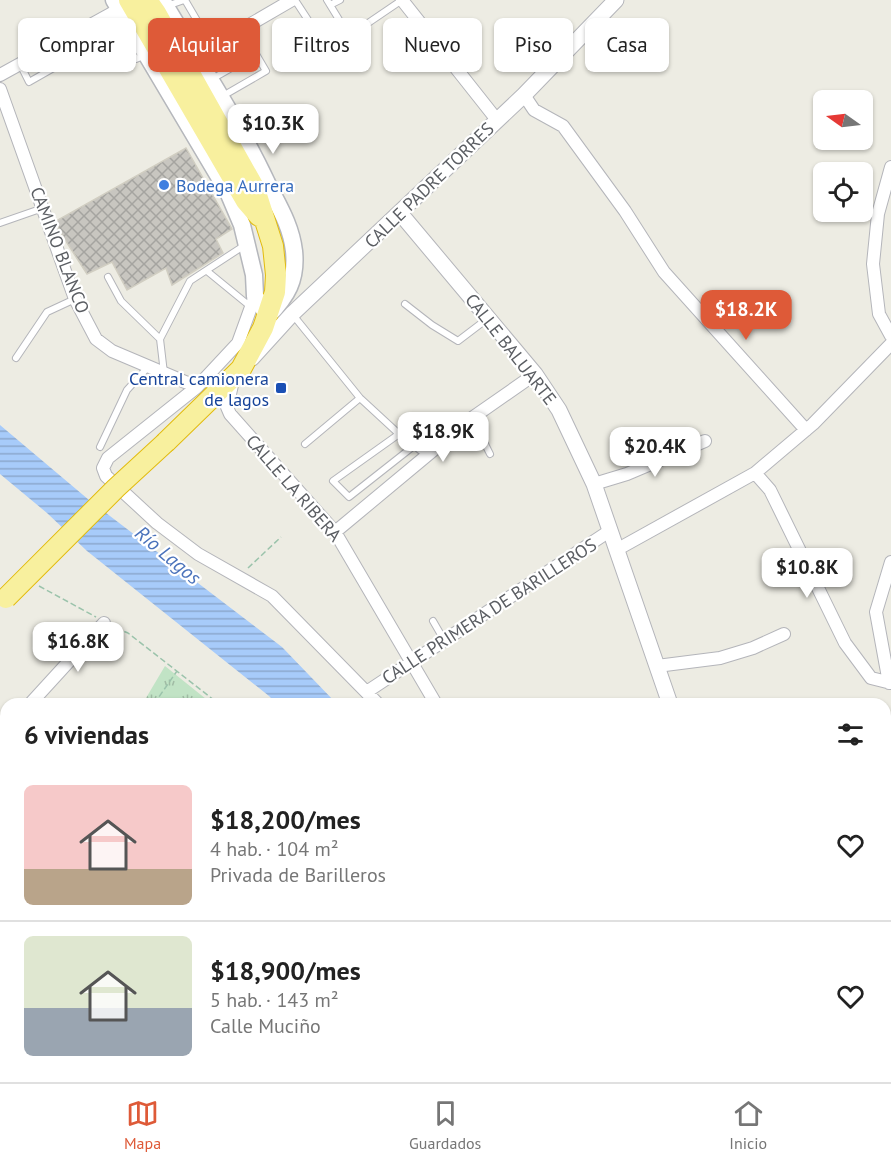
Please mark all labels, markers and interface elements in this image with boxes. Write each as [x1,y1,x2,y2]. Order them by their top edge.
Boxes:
chip: Comprar [18,18,136,72]
chip: Alquilar [148,18,260,72]
chip: Filtros [272,18,371,72]
chip: Nuevo [383,18,482,72]
chip: Piso [494,18,573,72]
chip: Casa [585,18,669,72]
north arrow [813,90,873,150]
map controls [813,90,873,222]
pin: $10.3K [224,104,322,155]
text: $10.3K [242,110,304,136]
street label: CALLE PADRE TORRES [359,117,499,253]
button: locate [813,162,873,222]
place label: Bodega Aurrera [176,174,294,197]
marker: Bodega Aurrera [157,178,171,192]
street label: CAMINO BLANCO [25,183,95,317]
street label: CALLE BALUARTE [460,289,562,409]
pin: $18.2K [697,290,795,341]
text: $18.2K [715,296,777,322]
place label: Central camionera de lagos [129,367,269,411]
marker: Central camionera de lagos [274,381,288,395]
pin: $18.9K [394,412,492,463]
text: $18.9K [412,418,474,444]
pin: $20.4K [606,427,704,478]
street label: CALLE LA RIBERA [241,430,347,547]
text: $20.4K [624,433,686,459]
water label: Río Lagos [130,520,206,590]
street label: CALLE PRIMERA DE BARILLEROS [377,533,601,689]
pin: $10.8K [758,548,856,599]
text: $10.8K [776,554,838,580]
pin: $16.8K [29,622,127,673]
text: $16.8K [47,628,109,654]
text: 6 viviendas [24,718,149,751]
icon: filters [834,718,867,751]
text: $18,200/mes [210,803,361,836]
icon: home [72,809,144,881]
icon: heart [834,829,867,862]
text: 4 hab. · 104 m² [210,836,339,862]
text: Privada de Barilleros [210,862,386,888]
text: $18,900/mes [210,954,361,987]
icon: home [72,960,144,1032]
icon: heart [834,980,867,1013]
text: 5 hab. · 143 m² [210,987,339,1013]
text: Calle Muciño [210,1013,321,1039]
tab: Mapa [124,1097,161,1153]
tab: Guardados [409,1097,481,1153]
tab: Inicio [729,1097,767,1153]

